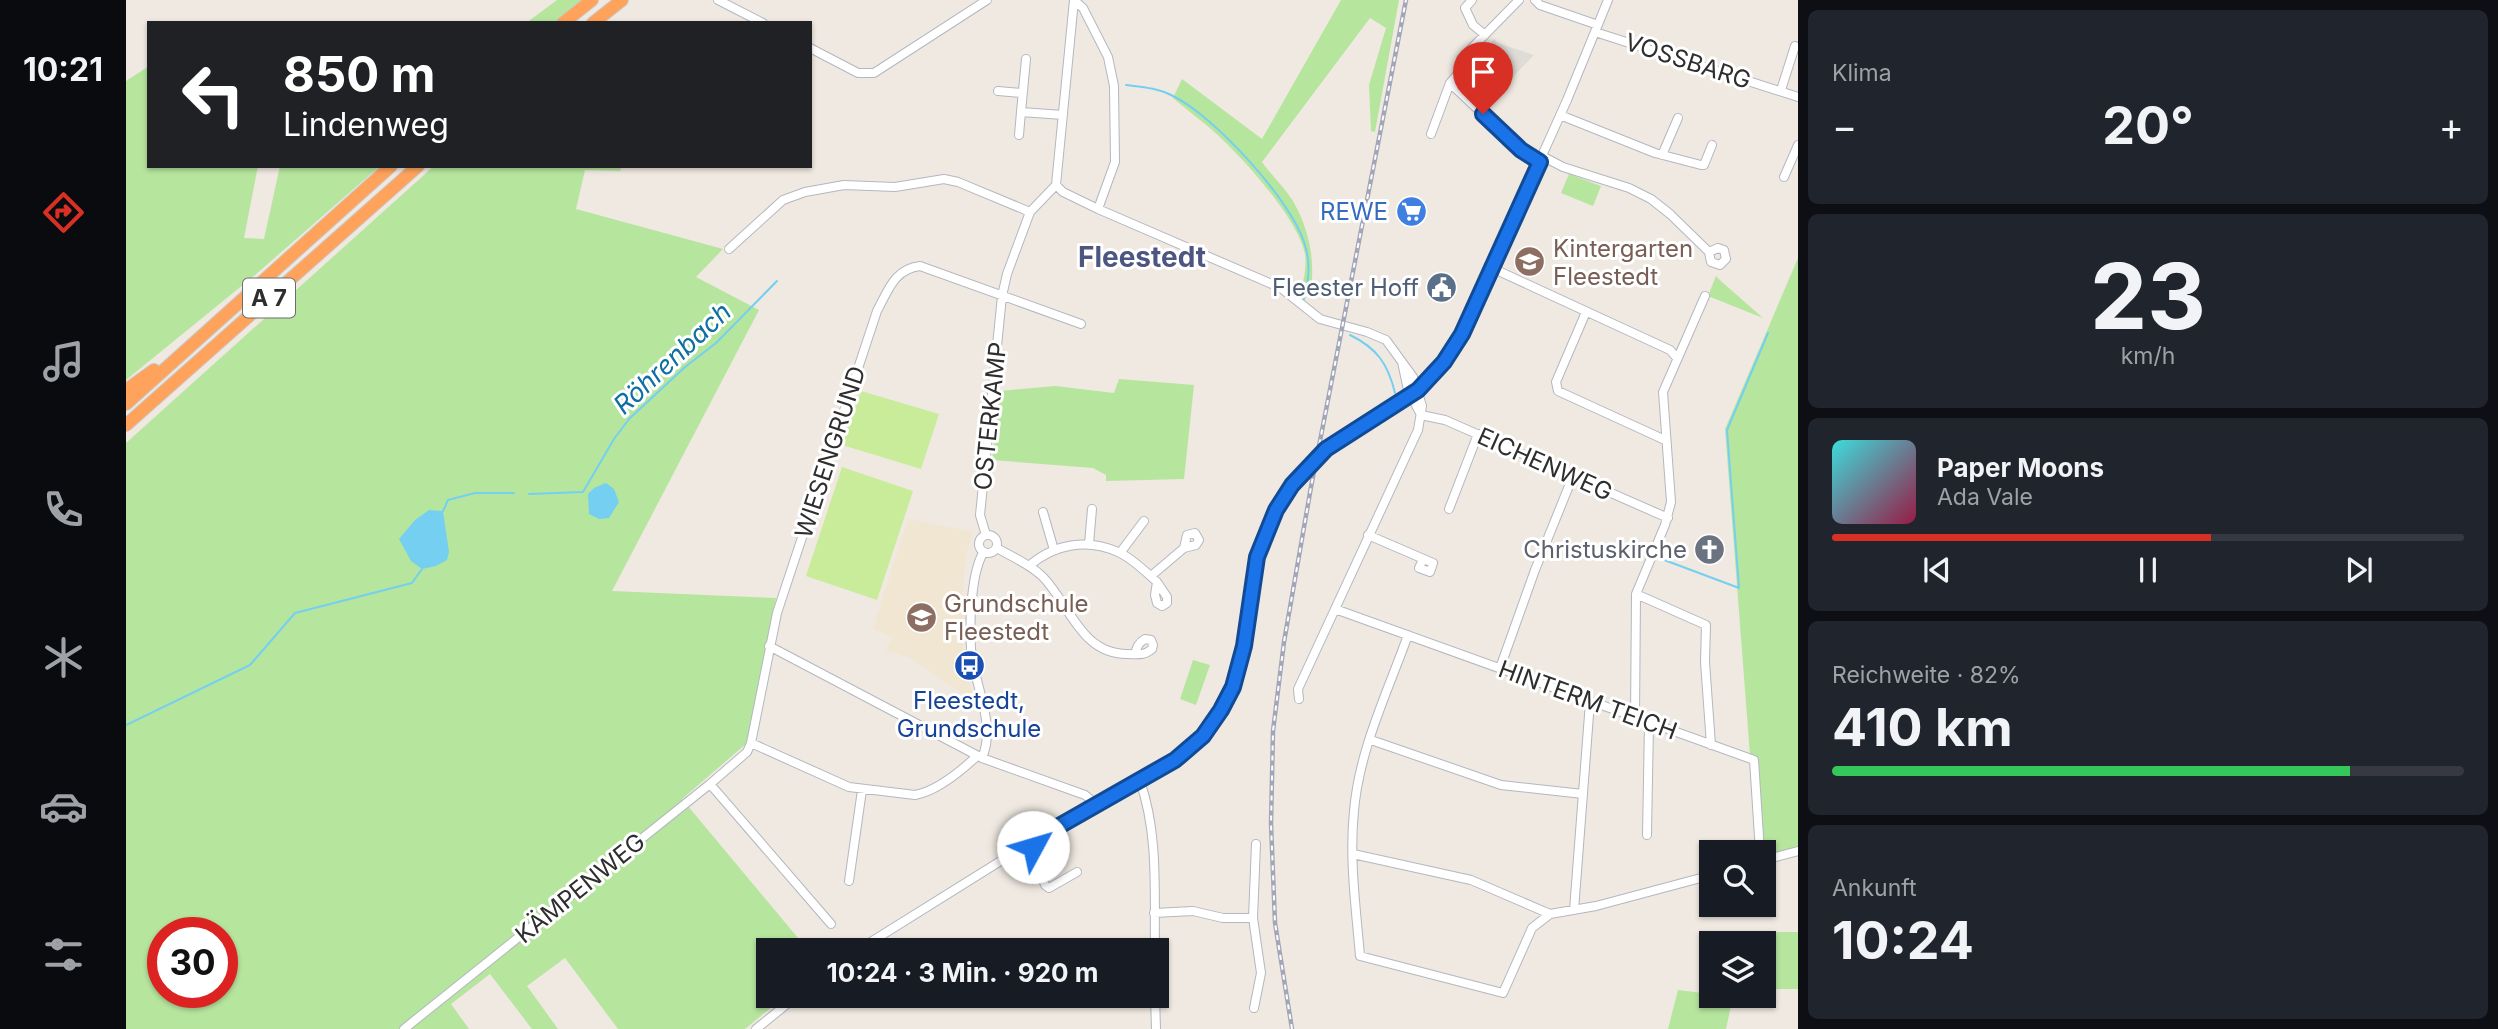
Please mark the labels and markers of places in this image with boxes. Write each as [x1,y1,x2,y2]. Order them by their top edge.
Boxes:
pin [1453,42,1513,114]
supermarket icon: REWE [1394,194,1428,228]
place label: REWE [1320,197,1388,226]
place label: Kintergarten Fleestedt [1553,234,1693,291]
school or university icon: Kintergarten Fleestedt [1513,245,1547,279]
public building icon: Fleester Hoff [1425,270,1459,304]
place label: Fleester Hoff [1272,273,1419,302]
church icon: Christuskirche [1693,532,1727,566]
place label: Christuskirche [1523,535,1687,564]
place label: Grundschule Fleestedt [944,589,1089,646]
school or university icon: Grundschule Fleestedt [904,600,938,634]
bus stop icon: Fleestedt, Grundschule [952,649,986,683]
place label: Fleestedt, Grundschule [897,686,1041,743]

